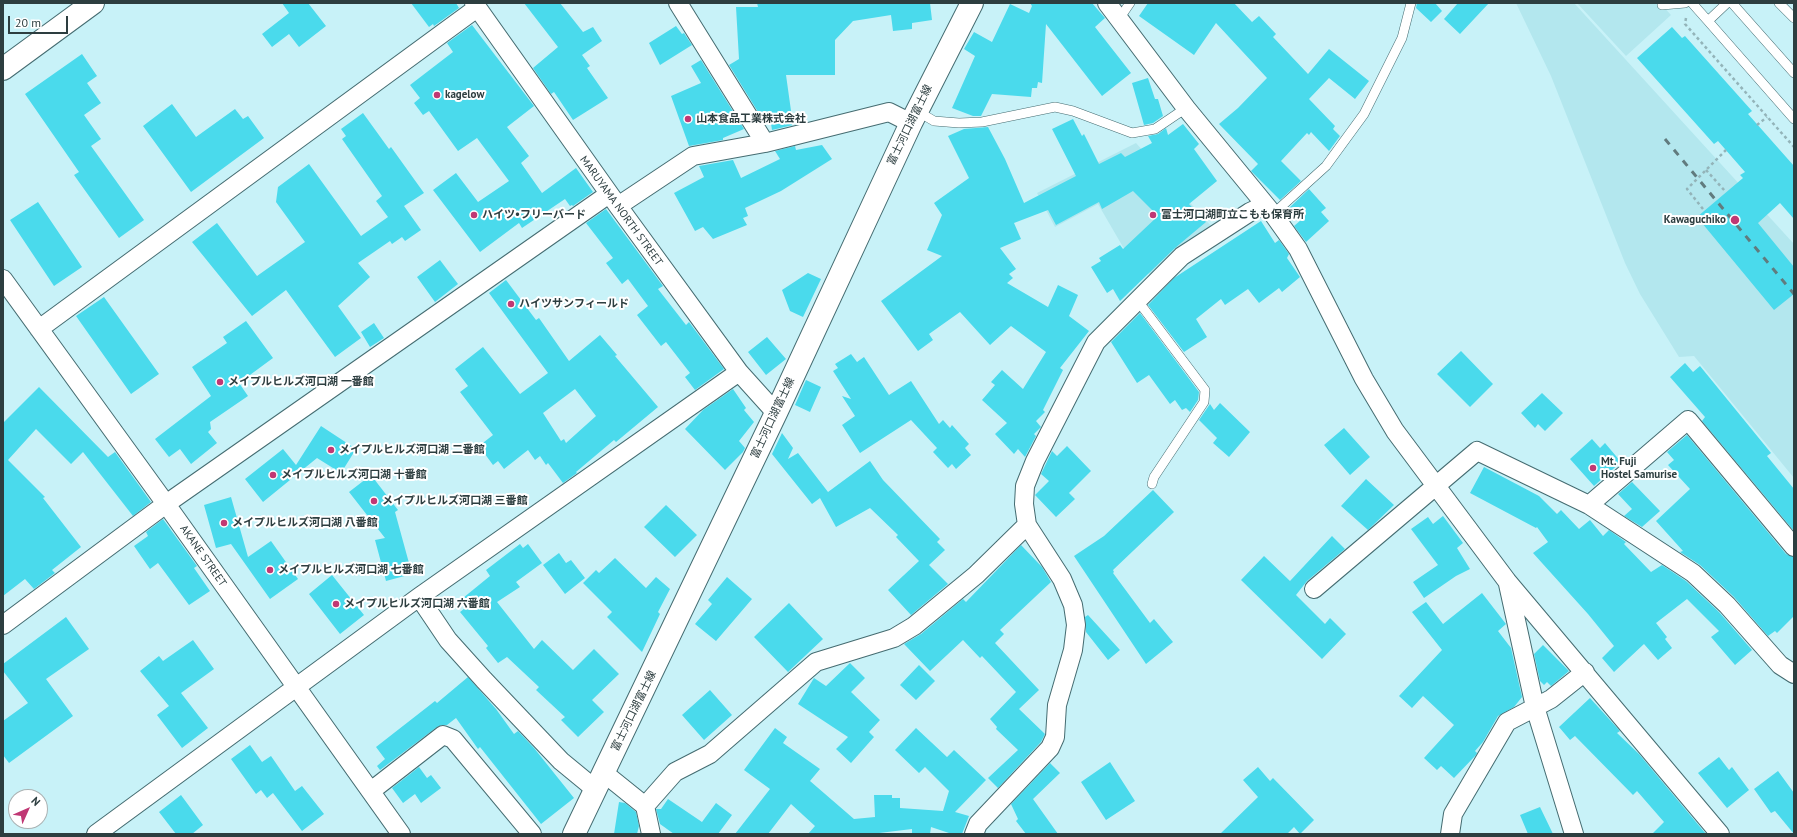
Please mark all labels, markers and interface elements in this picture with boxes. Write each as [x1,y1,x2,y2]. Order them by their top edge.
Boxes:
scale bar [10,8,70,34]
text: 20 m [15,15,41,30]
street label: 富士河口湖富士線 [885,83,935,167]
place label: kagelow [445,88,484,102]
marker: kagelow [432,90,442,100]
place label: 山本食品工業株式会社 [696,112,806,126]
marker: 山本食品工業株式会社 [683,114,693,124]
street label: MARUYAMA NORTH STREET [577,154,665,268]
place label: ハイツ•フリーバード [482,208,586,222]
place label: 富士河口湖町立こもも保育所 [1161,208,1304,222]
marker: ハイツ•フリーバード [469,210,479,220]
marker: 富士河口湖町立こもも保育所 [1148,210,1158,220]
place label: Kawaguchiko [1664,213,1726,227]
marker: Kawaguchiko [1729,214,1741,226]
place label: ハイツサンフィールド [519,297,629,311]
marker: ハイツサンフィールド [506,299,516,309]
place label: メイプルヒルズ河口湖 一番館 [228,375,374,389]
street label: 富士河口湖富士線 [748,375,798,461]
marker: メイプルヒルズ河口湖 一番館 [215,377,225,387]
place label: メイプルヒルズ河口湖 二番館 [339,443,485,457]
marker: メイプルヒルズ河口湖 二番館 [326,445,336,455]
place label: Mt. Fuji Hostel Samurise [1601,455,1677,481]
marker: Mt. Fuji Hostel Samurise [1588,463,1598,473]
place label: メイプルヒルズ河口湖 十番館 [281,468,427,482]
marker: メイプルヒルズ河口湖 十番館 [268,470,278,480]
place label: メイプルヒルズ河口湖 三番館 [382,494,528,508]
marker: メイプルヒルズ河口湖 三番館 [369,496,379,506]
place label: メイプルヒルズ河口湖 八番館 [232,516,378,530]
marker: メイプルヒルズ河口湖 八番館 [219,518,229,528]
street label: AKANE STREET [177,523,229,589]
place label: メイプルヒルズ河口湖 七番館 [278,563,424,577]
marker: メイプルヒルズ河口湖 七番館 [265,565,275,575]
place label: メイプルヒルズ河口湖 六番館 [344,597,490,611]
marker: メイプルヒルズ河口湖 六番館 [331,599,341,609]
street label: 富士河口湖富士線 [609,669,659,753]
north arrow [8,789,48,829]
text: N [28,794,43,809]

